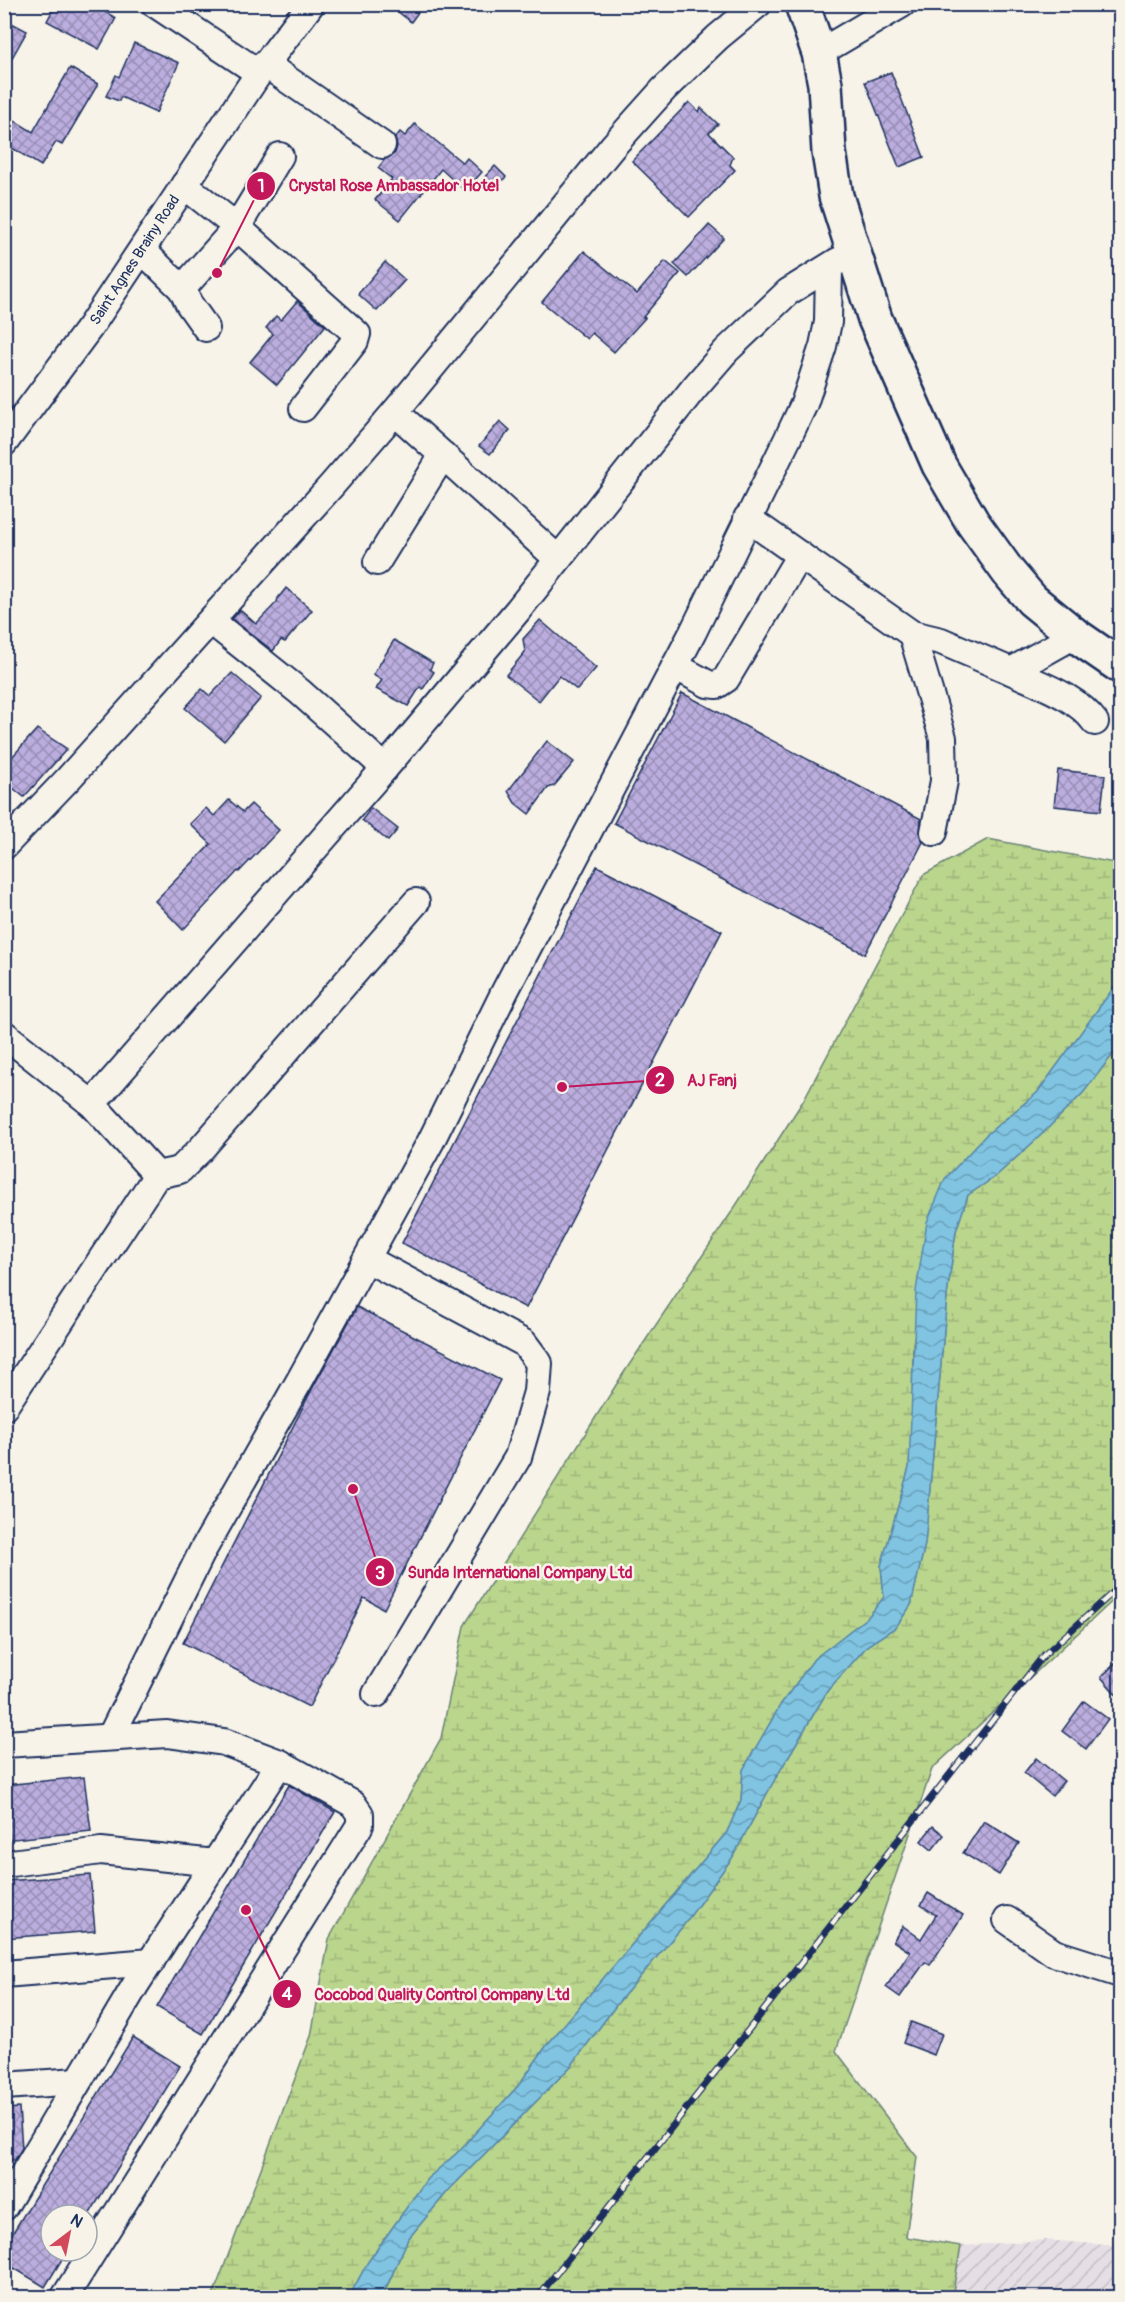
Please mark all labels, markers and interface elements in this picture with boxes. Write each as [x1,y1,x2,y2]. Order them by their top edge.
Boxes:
callout: Crystal Rose Ambassador Hotel [246,169,511,203]
text: 1 [257,175,265,198]
text: Crystal Rose Ambassador Hotel [289,176,499,196]
street label: Saint Agnes Brainy Road [86,191,184,329]
callout: AJ Fanj [645,1063,749,1097]
text: 2 [655,1069,665,1092]
text: AJ Fanj [687,1071,737,1091]
callout: Sunda International Company Ltd [365,1555,644,1589]
text: 3 [375,1562,385,1585]
text: Sunda International Company Ltd [407,1563,633,1583]
callout: Cocobod Quality Control Company Ltd [272,1977,582,2011]
text: 4 [282,1983,293,2006]
text: Cocobod Quality Control Company Ltd [314,1985,570,2005]
north arrow [39,2203,99,2263]
text: N [67,2210,86,2233]

